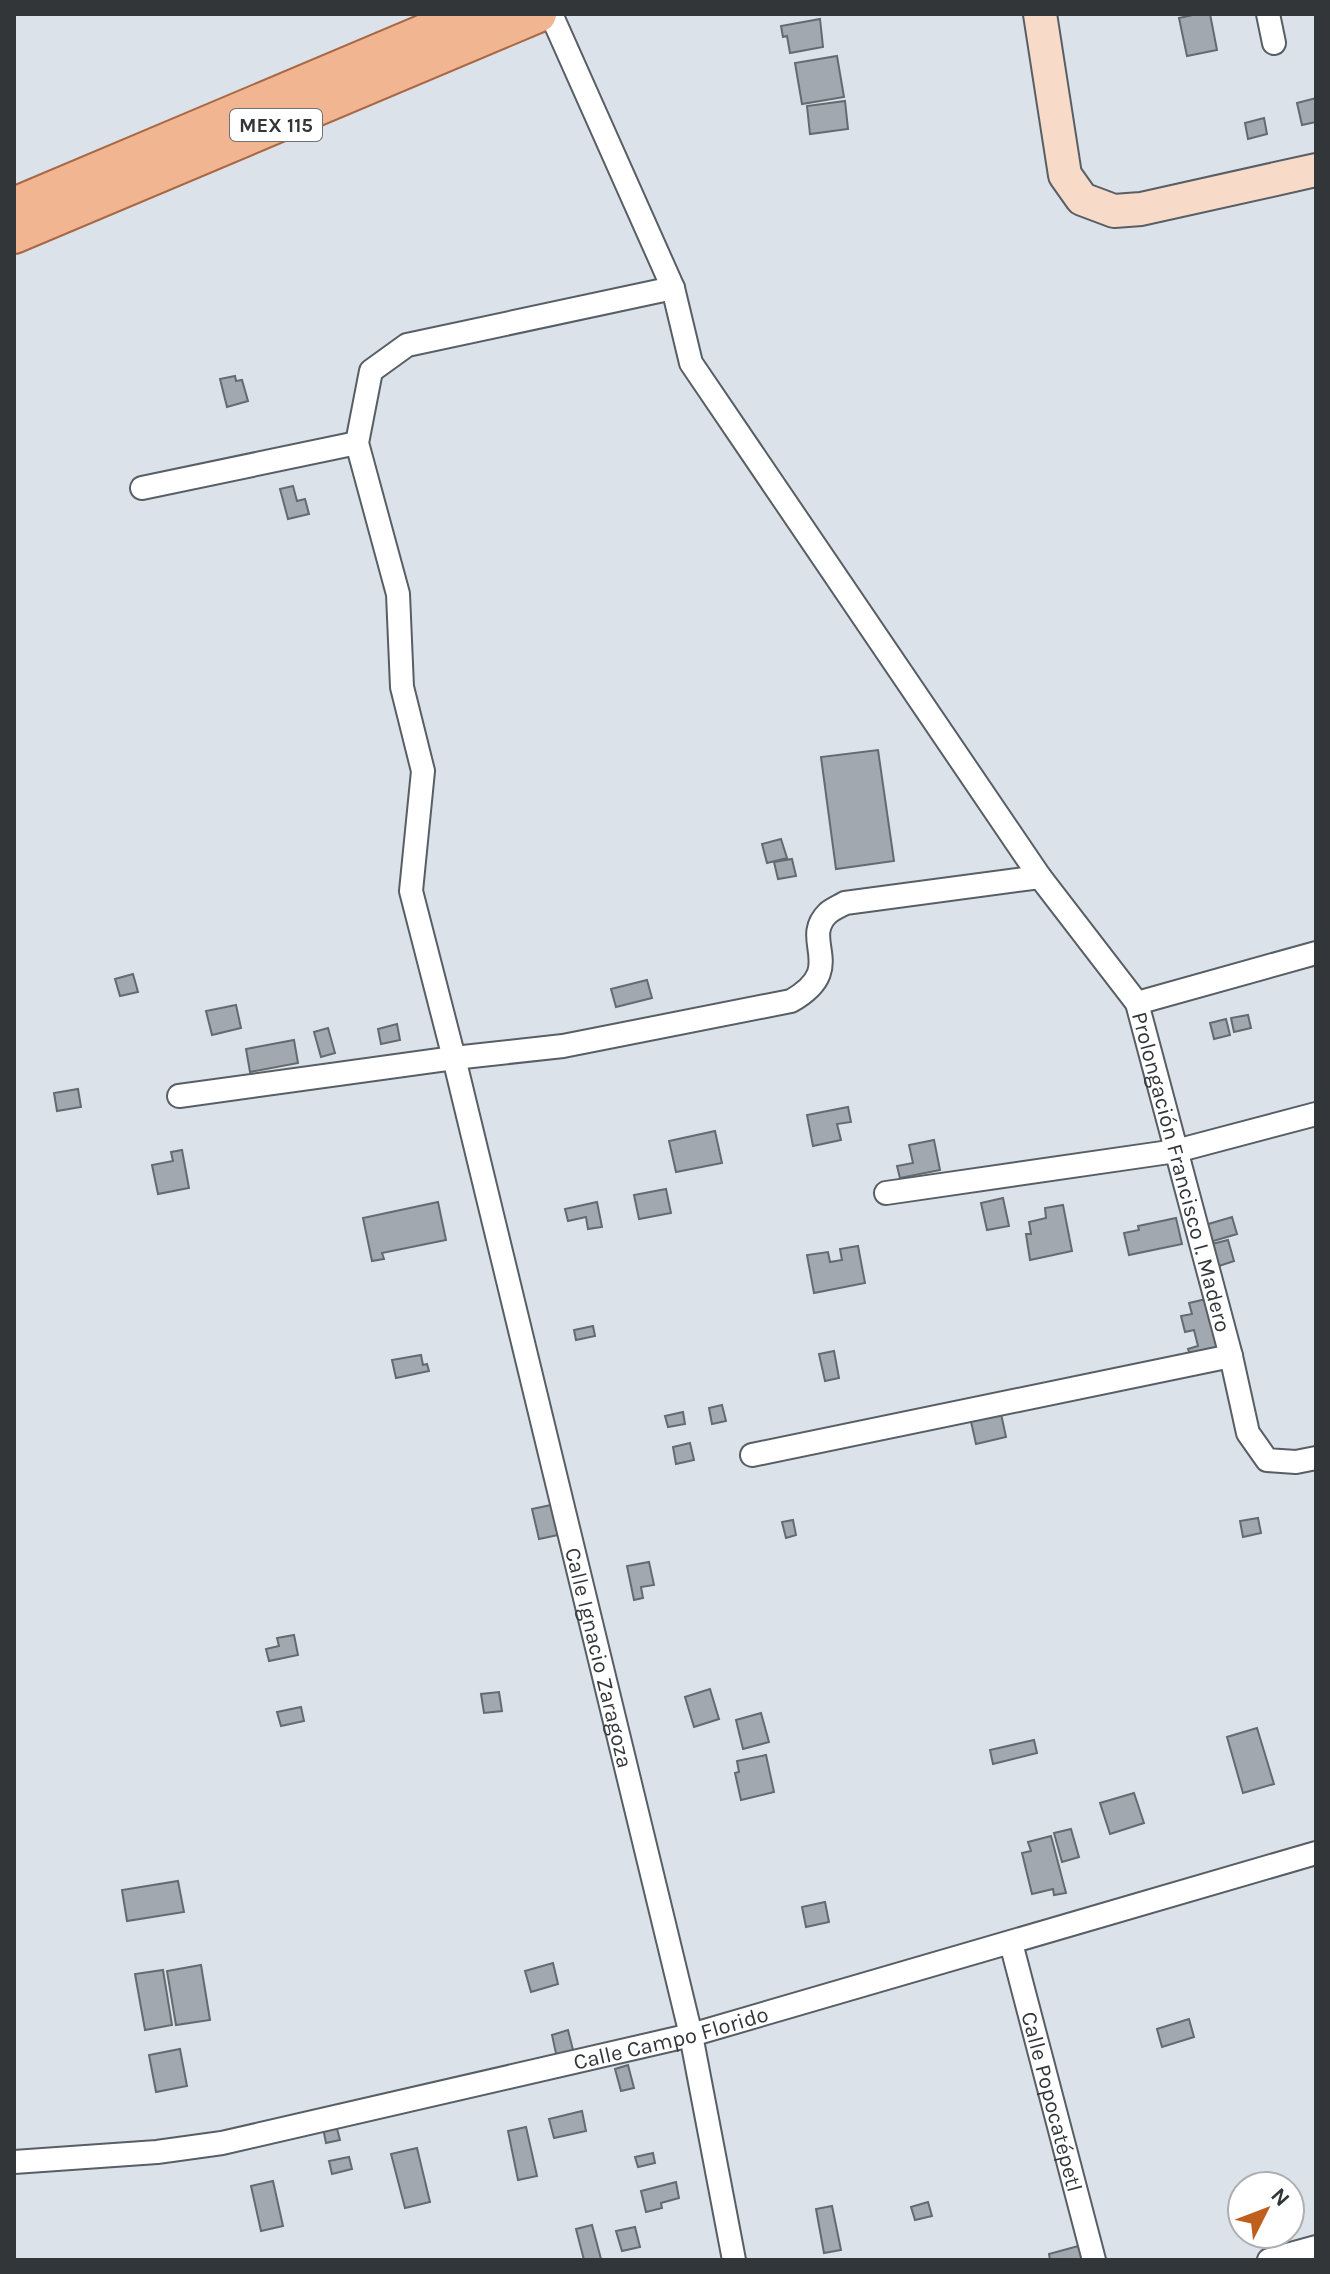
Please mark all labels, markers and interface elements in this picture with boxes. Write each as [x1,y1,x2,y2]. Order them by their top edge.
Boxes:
road number: MEX 115 [230,109,322,141]
street label: Prolongación Francisco I. Madero [1126,1009,1236,1335]
street label: Calle Ignacio Zaragoza [559,1545,638,1771]
street label: Calle Campo Florido [571,2001,772,2076]
street label: Calle Popocatépetl [1016,2009,1088,2195]
north arrow [1226,2170,1306,2250]
text: N [1265,2183,1295,2212]

